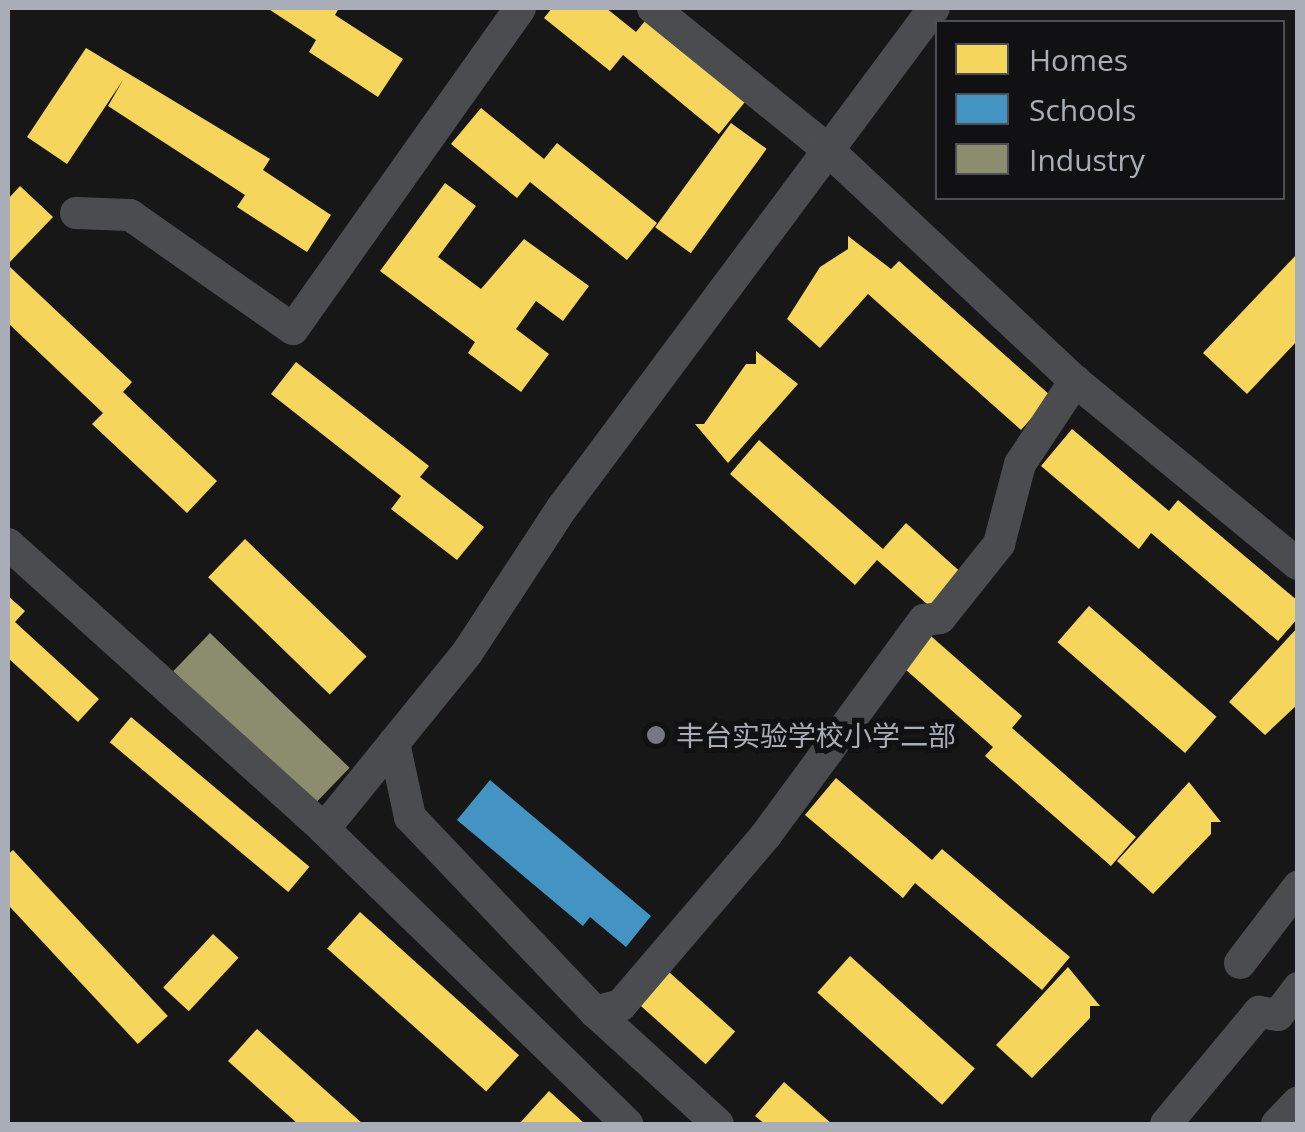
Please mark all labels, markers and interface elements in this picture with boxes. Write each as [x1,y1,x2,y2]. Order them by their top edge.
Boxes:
legend [935,20,1285,200]
text: Homes [1029,39,1128,80]
text: Schools [1029,89,1136,130]
text: Industry [1029,139,1145,180]
place label: 丰台实验学校小学二部 [676,718,956,752]
marker: 丰台实验学校小学二部 [645,724,667,746]

